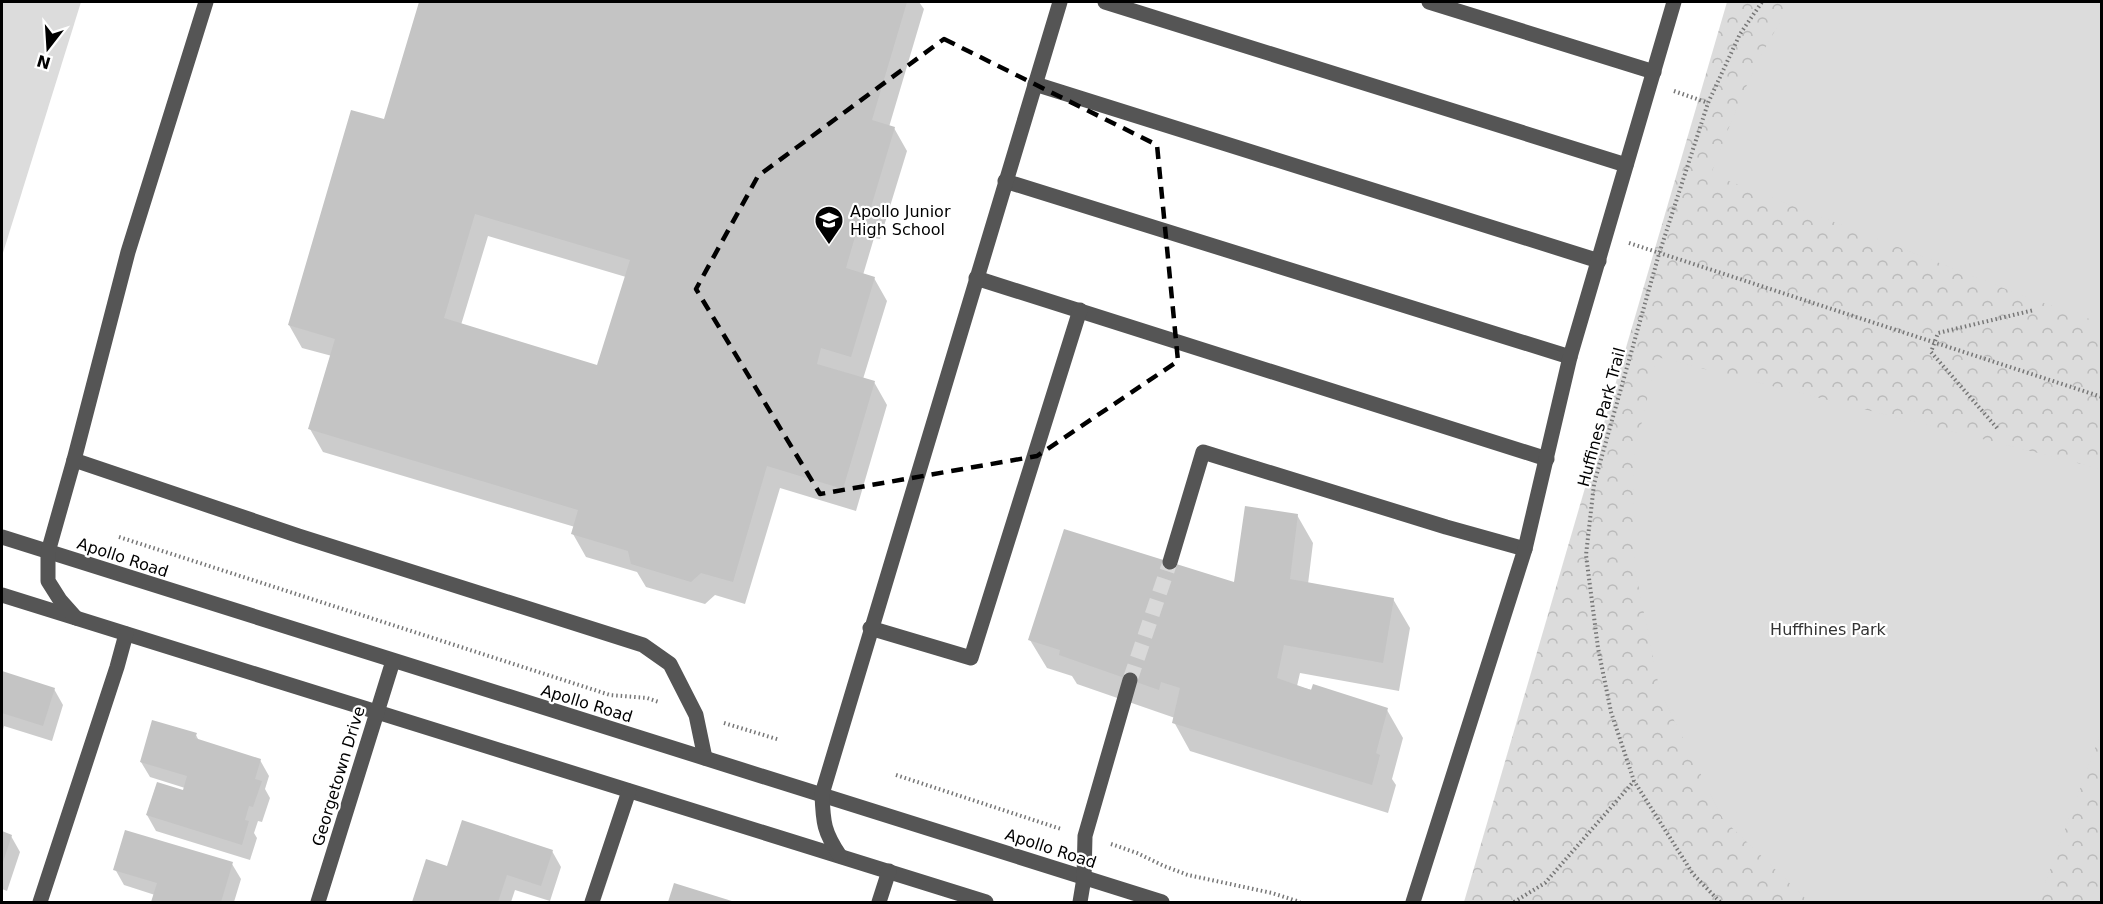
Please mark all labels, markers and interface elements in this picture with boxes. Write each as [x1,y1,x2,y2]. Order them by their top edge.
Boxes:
north arrow [18,18,78,78]
text: N [35,51,53,73]
place label: Apollo Junior High School [850,202,951,239]
school or university icon: Apollo Junior High School [813,204,845,246]
street label: Huffines Park Trail [1574,345,1629,489]
street label: Apollo Road [75,534,171,581]
park label: Huffhines Park [1770,620,1887,639]
street label: Apollo Road [539,681,635,726]
street label: Georgetown Drive [308,704,369,848]
street label: Apollo Road [1003,825,1099,872]

